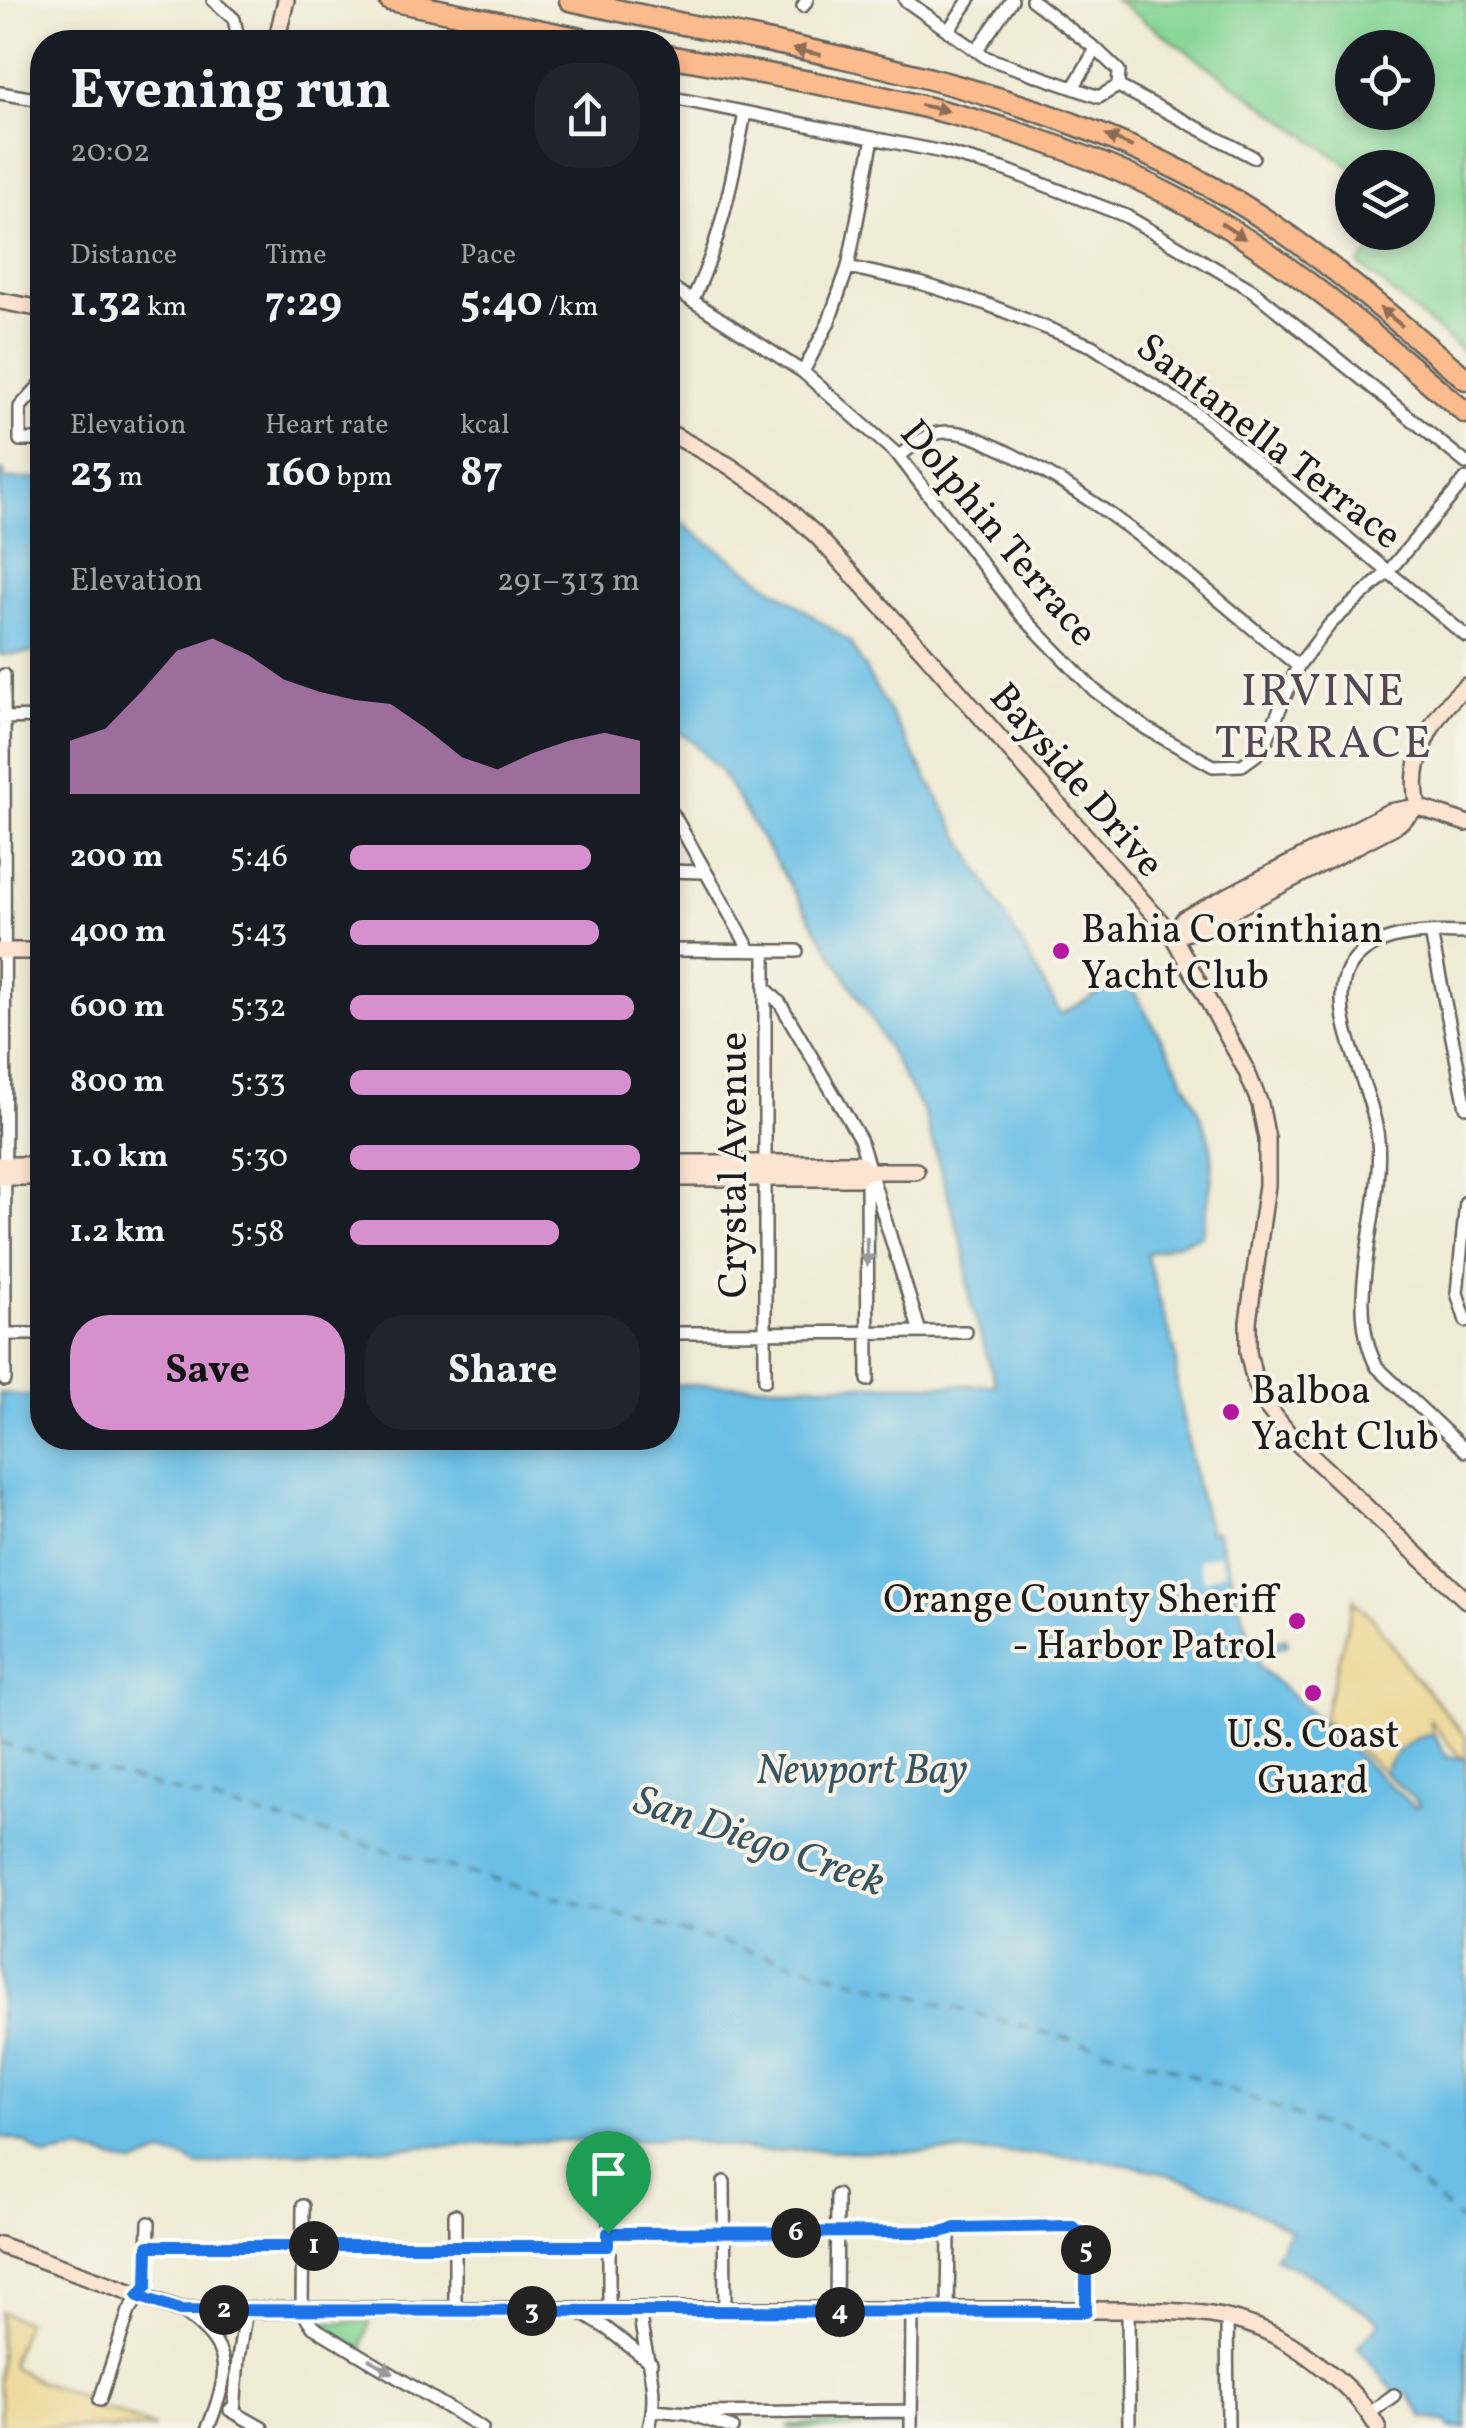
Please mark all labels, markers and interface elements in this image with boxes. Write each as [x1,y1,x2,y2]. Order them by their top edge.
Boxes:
map controls [1335,30,1435,250]
button: locate [1335,30,1435,130]
one-way arrow [791,44,822,59]
text: Evening run [70,55,391,131]
button: share [535,63,640,168]
one-way arrow [919,101,950,117]
text: 20:02 [70,131,150,175]
one-way arrow [1104,133,1134,149]
button: layers [1335,150,1435,250]
one-way arrow [1219,222,1247,239]
text: Distance [70,236,177,275]
text: Time [265,236,326,275]
text: Pace [460,236,516,275]
text: 1.32 [70,275,141,334]
text: 7:29 [265,275,342,334]
text: 5:40 [460,275,543,334]
text: km [141,288,187,327]
text: /km [543,288,599,327]
one-way arrow [1378,306,1403,328]
street label: Santanella Terrace [1123,322,1412,565]
text: Elevation [70,406,186,445]
text: Heart rate [265,406,389,445]
text: kcal [460,406,510,445]
street label: Dolphin Terrace [885,409,1109,660]
text: 23 [70,445,113,504]
text: 160 [265,445,331,504]
text: 87 [460,445,503,504]
text: m [113,458,143,497]
text: bpm [331,458,393,497]
text: Elevation [70,560,203,604]
text: 291–313 m [497,560,640,604]
district label: IRVINE TERRACE [1215,662,1433,777]
street label: Bayside Drive [975,672,1175,891]
text: 200 m [70,836,164,880]
text: 5:46 [230,836,288,880]
place label: Bahia Corinthian Yacht Club [1081,904,1383,1006]
text: 400 m [70,911,166,955]
text: 5:43 [230,911,287,955]
marker: Bahia Corinthian Yacht Club [1050,940,1072,962]
text: 600 m [70,986,165,1030]
text: 5:32 [230,986,287,1030]
street label: Crystal Avenue [708,1032,764,1298]
text: 800 m [70,1061,165,1105]
text: 5:33 [230,1061,286,1105]
text: 1.0 km [70,1136,168,1180]
text: 5:30 [230,1136,288,1180]
text: 1.2 km [70,1211,165,1255]
text: 5:58 [230,1211,285,1255]
one-way arrow [860,1236,876,1268]
button: Save [70,1315,345,1430]
button: Share [365,1315,640,1430]
place label: Balboa Yacht Club [1251,1365,1439,1467]
marker: Balboa Yacht Club [1220,1401,1242,1423]
place label: Orange County Sheriff - Harbor Patrol [883,1574,1280,1676]
marker: Orange County Sheriff - Harbor Patrol [1286,1610,1308,1632]
marker: U.S. Coast Guard [1302,1682,1324,1704]
place label: U.S. Coast Guard [1226,1709,1400,1811]
water label: Newport Bay [756,1743,968,1802]
water label: San Diego Creek [625,1773,892,1914]
pin [566,2131,651,2234]
icon: arrive [581,2146,636,2201]
pin: 6 [771,2208,821,2258]
text: 6 [788,2213,804,2252]
pin: 1 [289,2221,339,2271]
pin: 5 [1061,2225,1111,2275]
text: 1 [308,2226,320,2265]
text: 5 [1079,2230,1093,2269]
pin: 2 [199,2285,249,2335]
pin: 3 [507,2286,557,2336]
pin: 4 [815,2287,865,2337]
text: 2 [217,2290,231,2329]
text: 3 [525,2291,539,2330]
text: 4 [832,2292,848,2331]
one-way arrow [367,2356,395,2374]

